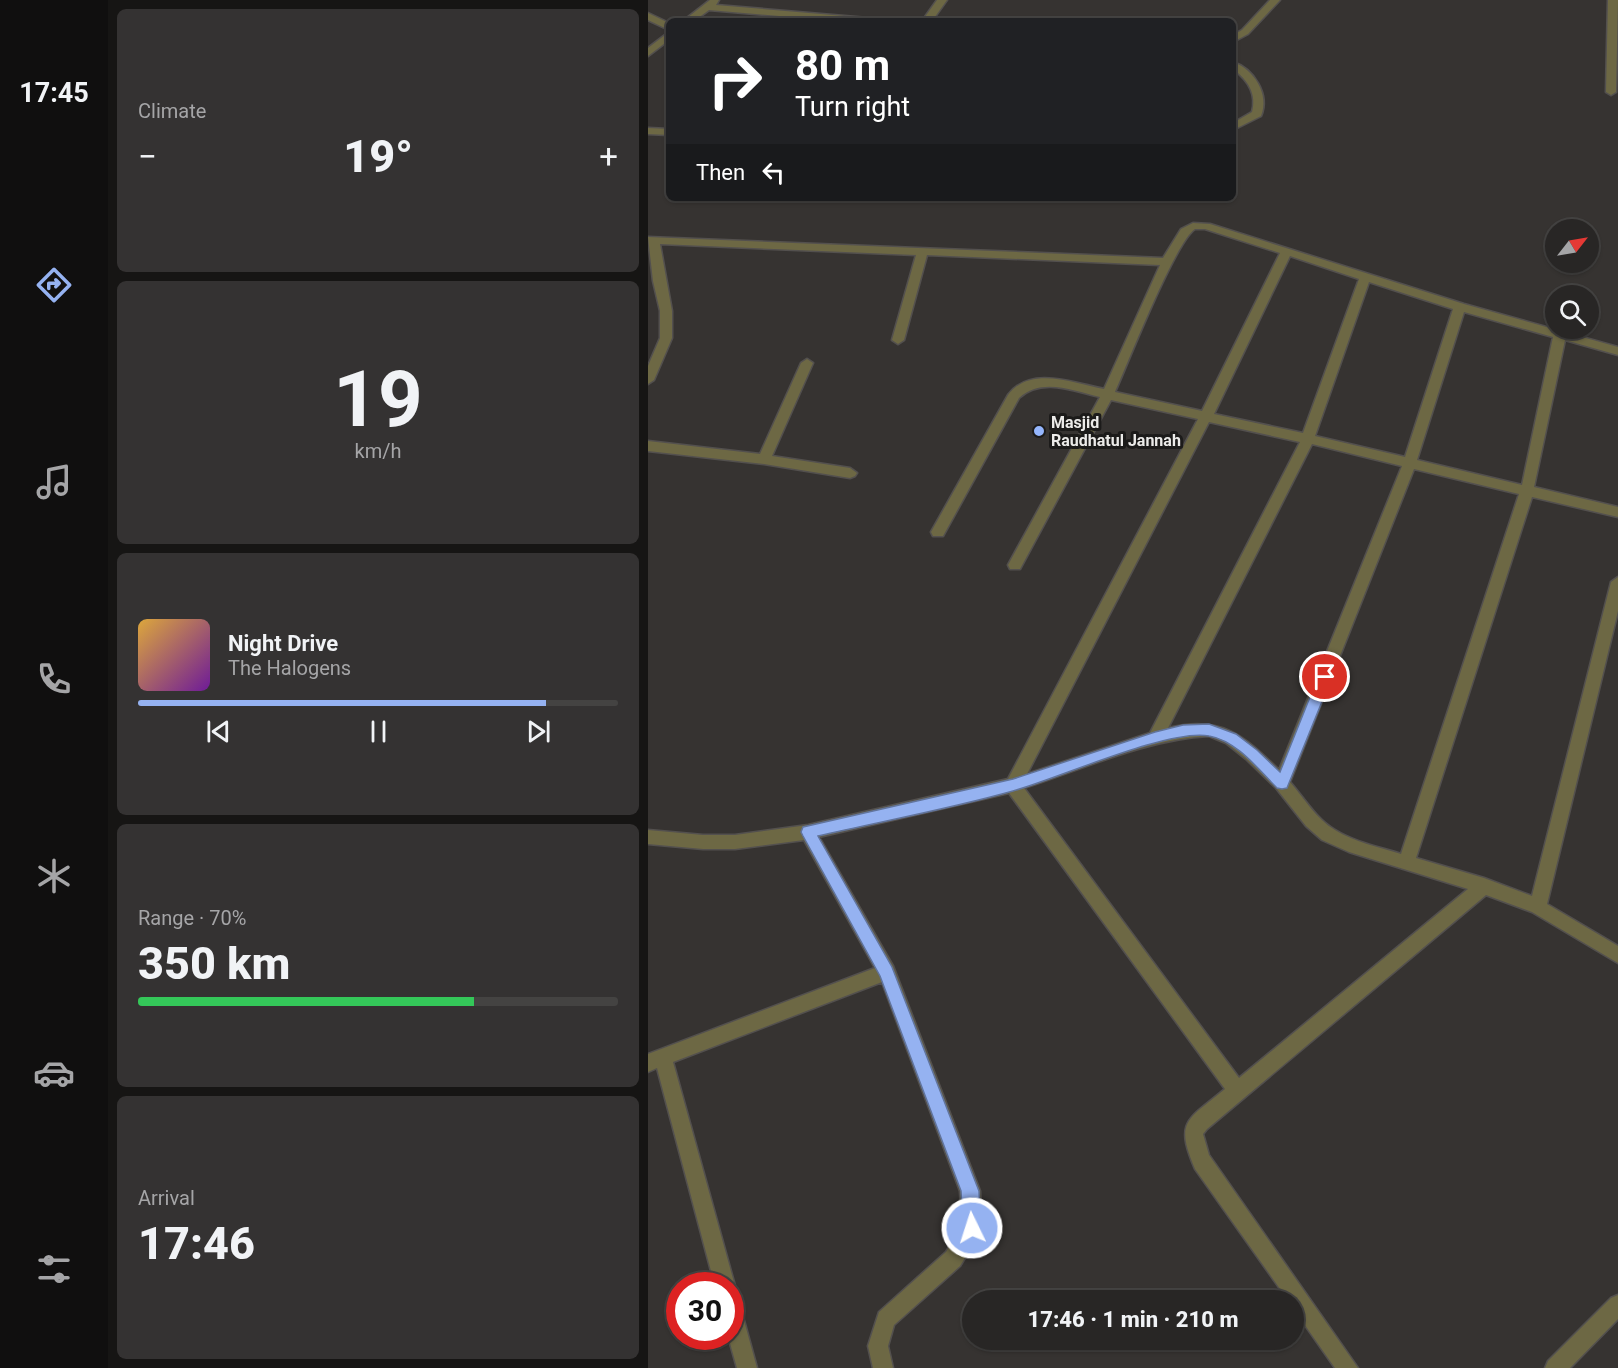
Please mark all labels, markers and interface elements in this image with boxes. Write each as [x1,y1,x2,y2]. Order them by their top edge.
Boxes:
text: 80 m [795,41,890,90]
icon: right [696,42,774,120]
text: 17:45 [19,77,89,109]
text: Turn right [795,91,910,123]
text: Climate [138,99,206,123]
text: 19° [343,130,413,183]
text: − [138,137,157,176]
text: + [599,137,618,176]
icon: left [757,156,790,189]
text: Then [696,160,745,185]
north arrow [1545,219,1599,273]
map controls [1545,219,1599,339]
icon: directions [33,264,75,306]
button: search [1545,285,1599,339]
text: 19 [333,354,423,445]
place label: Masjid Raudhatul Jannah [1051,413,1181,450]
marker: Masjid Raudhatul Jannah [1032,424,1046,438]
text: km/h [355,439,401,463]
icon: music [33,461,75,503]
text: Night Drive [228,631,338,656]
pin [1299,651,1350,702]
text: The Halogens [228,656,351,680]
icon: phone [33,658,75,700]
icon: arrive [1308,660,1341,693]
icon: previous [202,715,235,748]
icon: pause [362,715,395,748]
icon: next [522,715,555,748]
icon: climate [33,855,75,897]
text: Range · 70% [138,906,246,930]
text: 350 km [138,937,290,990]
icon: car [33,1052,75,1094]
text: Arrival [138,1186,195,1210]
position arrow [940,1196,1004,1260]
text: 17:46 [138,1217,255,1270]
icon: filters [33,1248,75,1290]
speed limit sign: 30 [666,1272,744,1350]
text: 17:46 · 1 min · 210 m [1028,1307,1238,1332]

